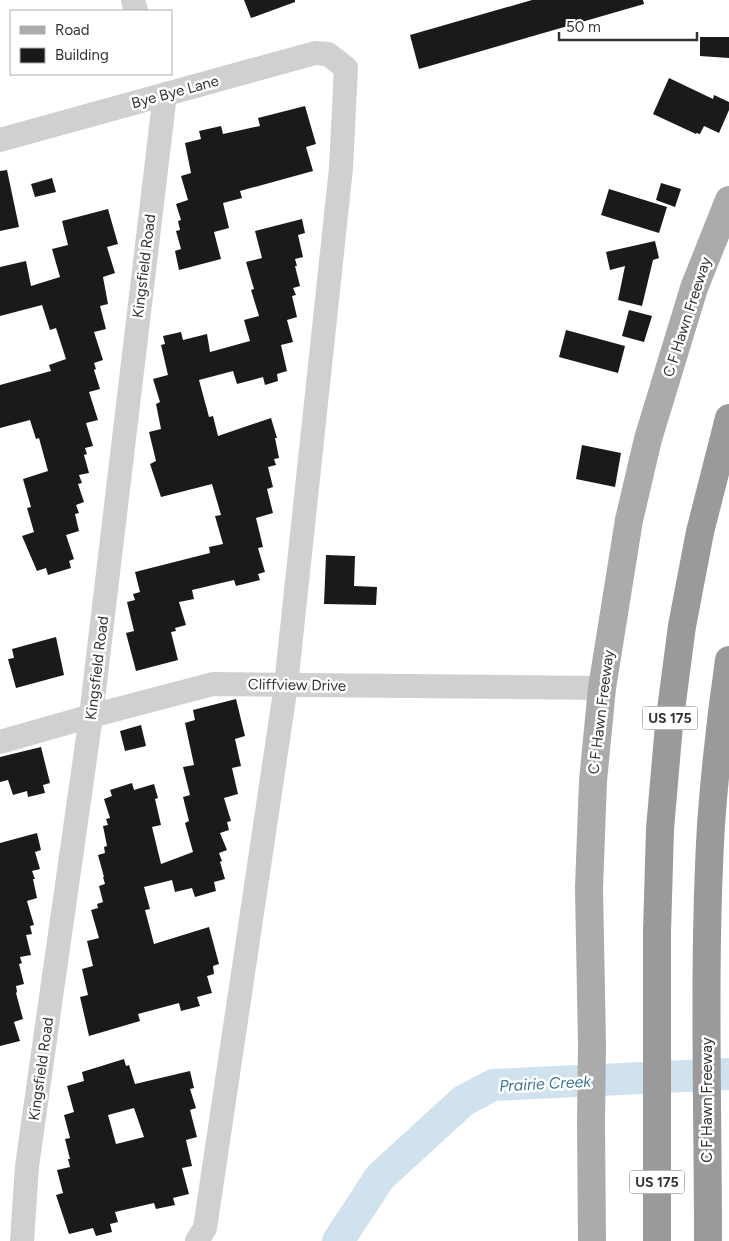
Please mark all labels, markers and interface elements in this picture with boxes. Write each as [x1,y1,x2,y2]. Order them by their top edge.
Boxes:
legend [10,10,172,75]
scale bar [559,10,696,42]
text: 50 m [566,18,601,36]
text: Road [55,21,90,39]
text: Building [55,46,109,64]
street label: Bye Bye Lane [129,72,221,112]
street label: Kingsfield Road [129,213,159,319]
street label: C F Hawn Freeway [659,255,715,379]
street label: Kingsfield Road [82,615,112,721]
street label: C F Hawn Freeway [584,649,618,775]
street label: Cliffview Drive [248,675,346,695]
road number: US 175 [642,706,698,730]
street label: Kingsfield Road [25,1016,57,1122]
street label: C F Hawn Freeway [698,1037,716,1163]
water label: Prairie Creek [499,1072,593,1095]
road number: US 175 [630,1170,684,1194]

